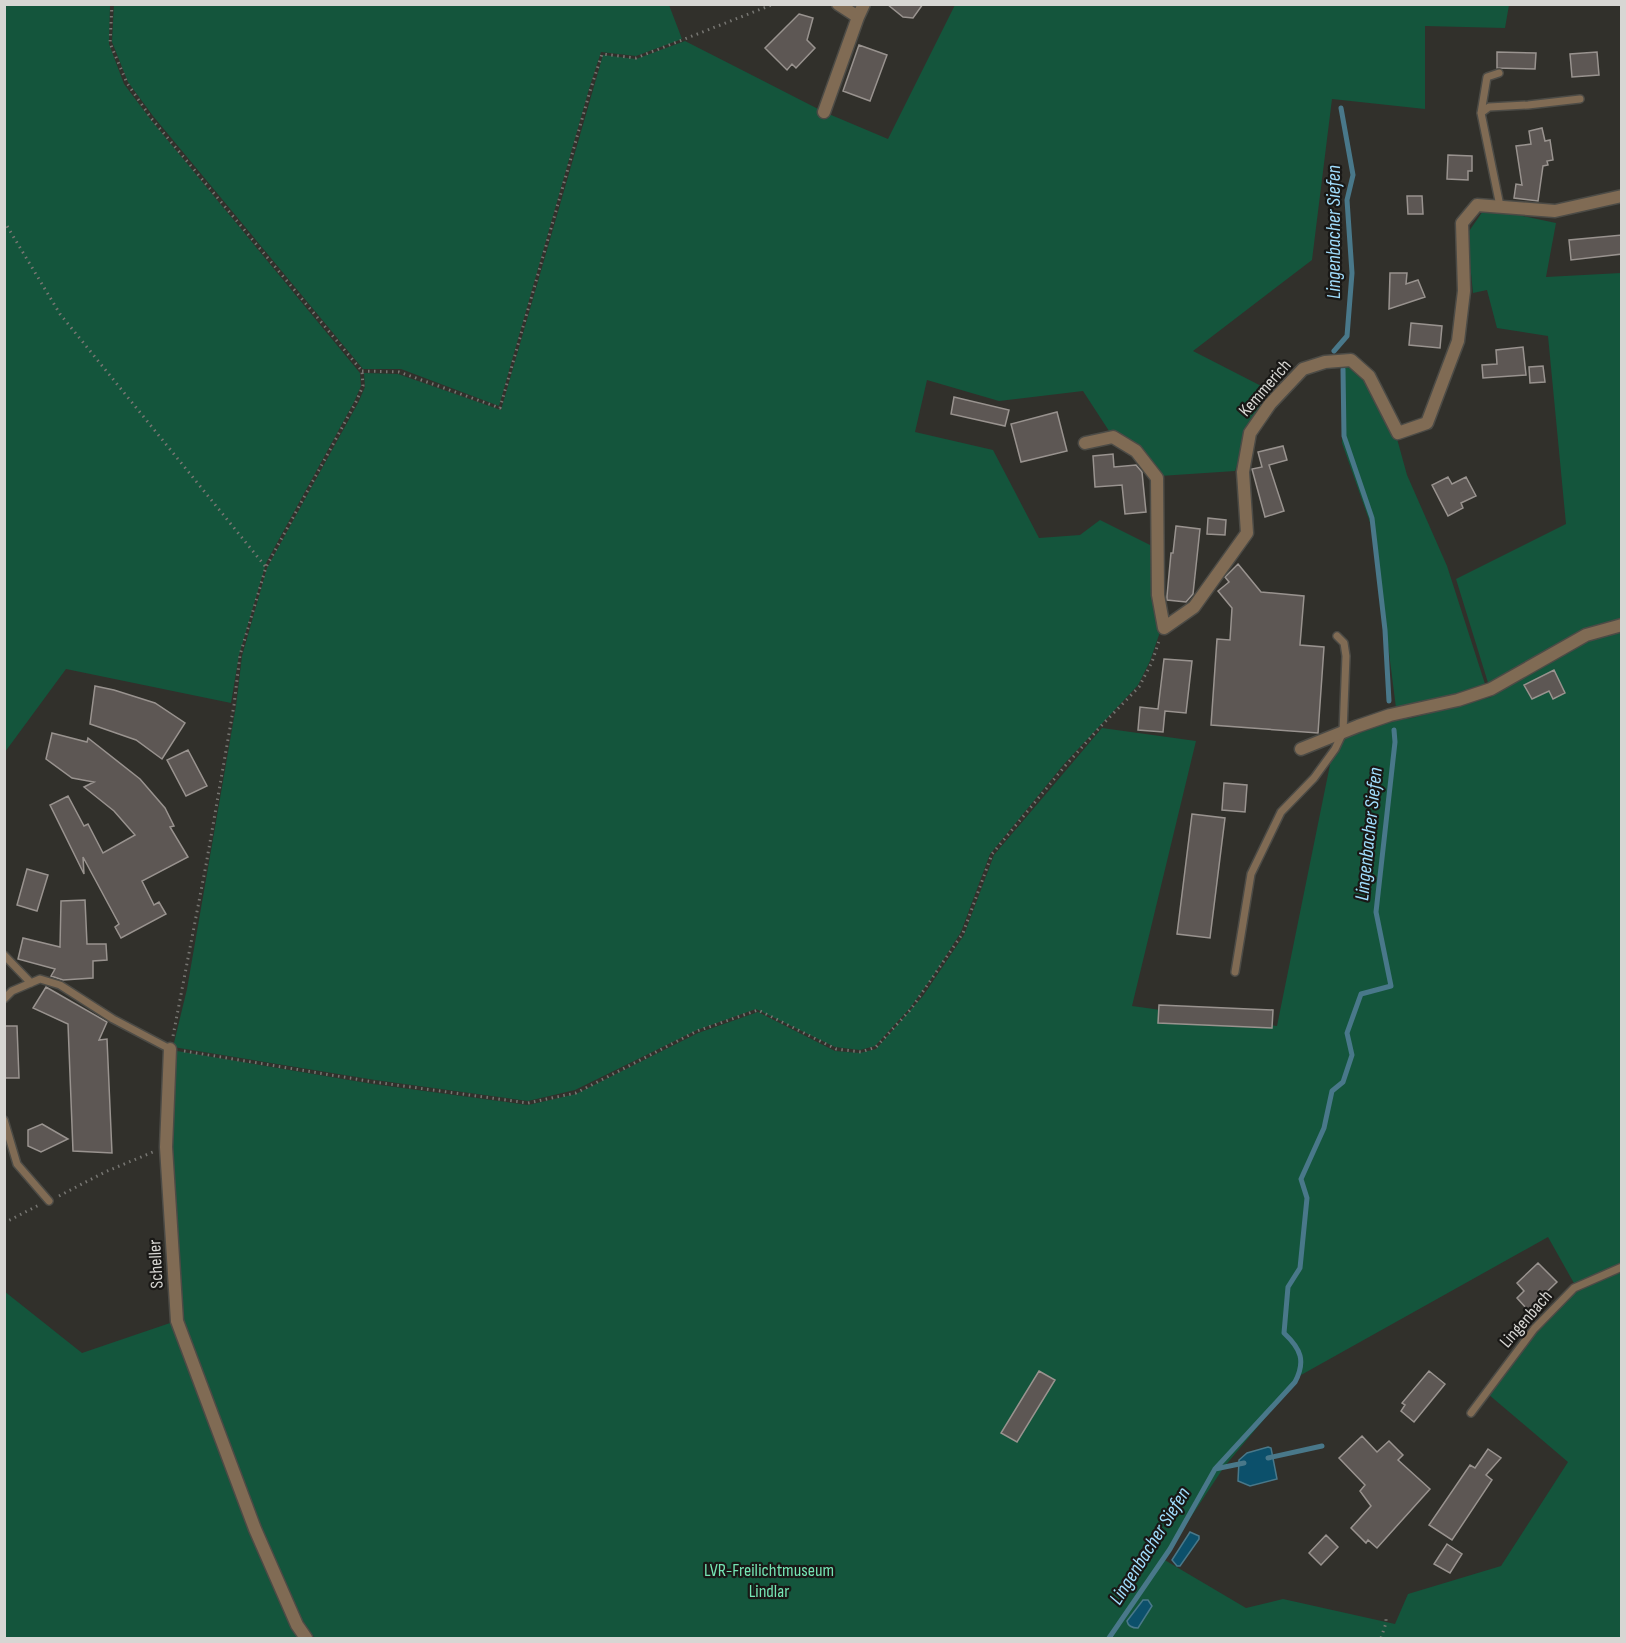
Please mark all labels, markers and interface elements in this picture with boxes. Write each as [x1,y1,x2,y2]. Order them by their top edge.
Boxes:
water label: Lingenbacher Siefen [1322,165,1346,299]
street label: Kemmerich [1234,355,1296,421]
water label: Lingenbacher Siefen [1350,766,1388,902]
street label: Scheller [144,1239,168,1289]
street label: Lingenbach [1495,1286,1557,1352]
water label: Lingenbacher Siefen [1104,1483,1196,1609]
park label: LVR-Freilichtmuseum Lindlar [704,1560,834,1602]

